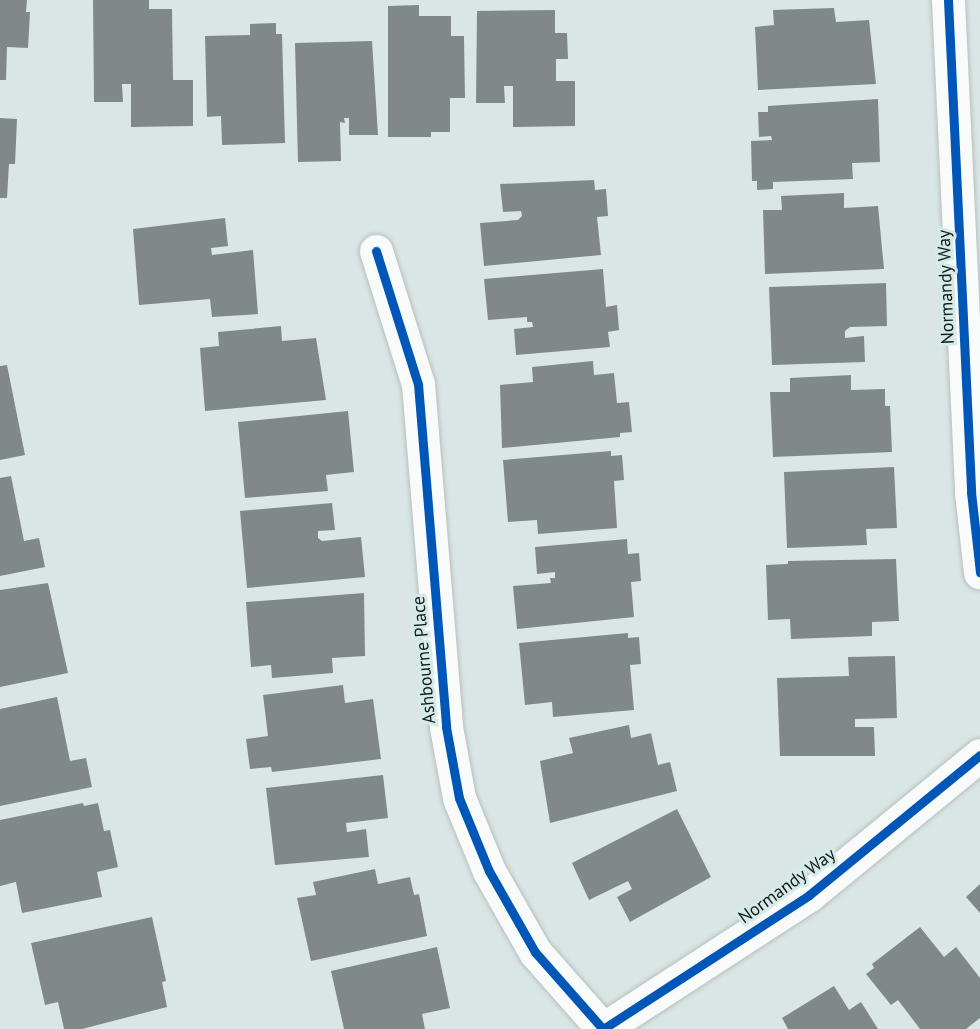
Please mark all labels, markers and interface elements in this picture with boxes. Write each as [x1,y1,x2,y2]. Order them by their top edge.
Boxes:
street label: Normandy Way [933,229,959,345]
street label: Ashbourne Place [408,595,440,725]
street label: Normandy Way [734,843,840,929]

